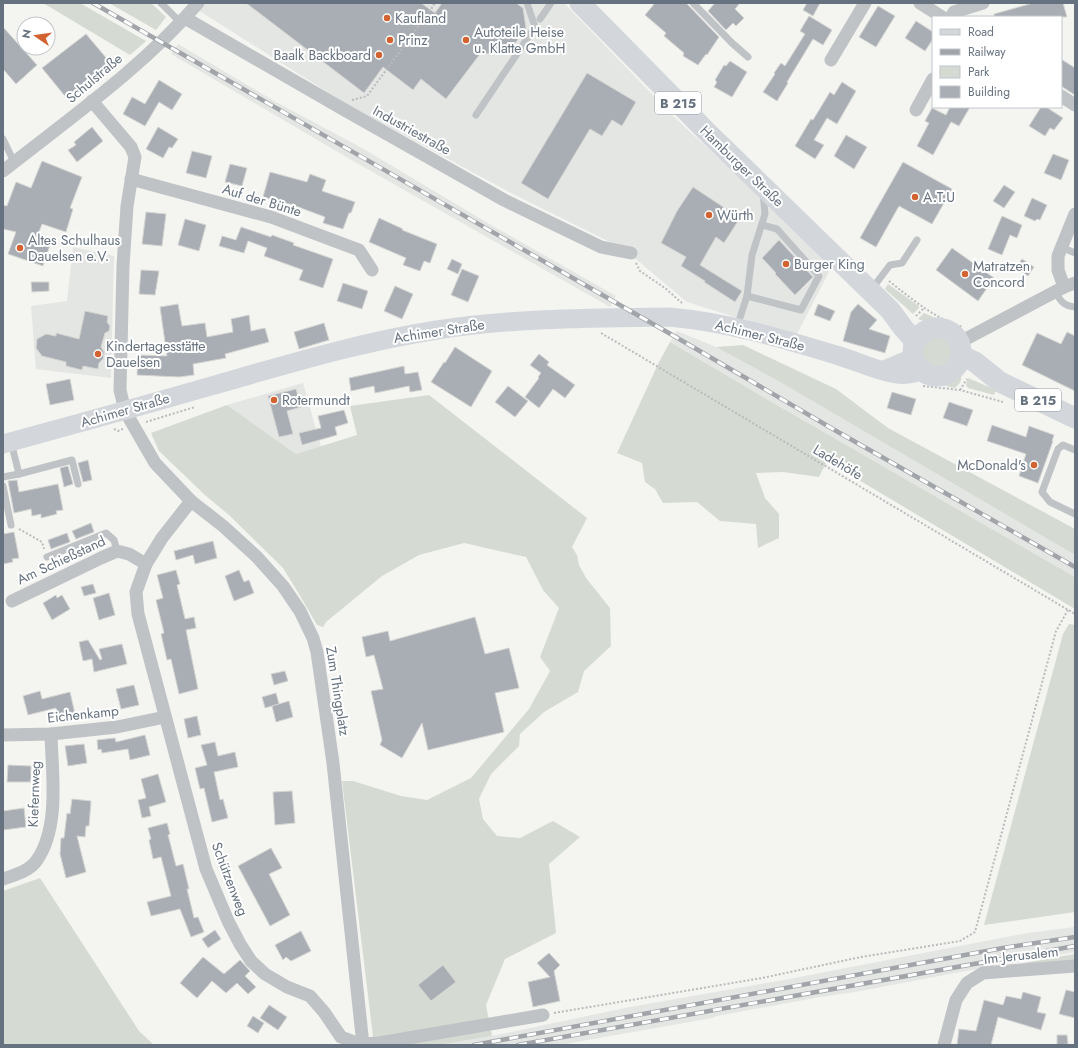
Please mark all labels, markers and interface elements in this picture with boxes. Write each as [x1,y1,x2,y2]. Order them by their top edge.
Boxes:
place label: Kaufland [395,8,446,28]
marker: Kaufland [382,13,392,23]
north arrow [16,16,56,56]
legend [932,16,1062,108]
place label: Autoteile Heise u. Klatte GmbH [474,22,566,58]
text: Road [968,23,994,41]
text: N [17,28,35,40]
place label: Prinz [398,30,428,50]
marker: Prinz [385,35,395,45]
marker: Autoteile Heise u. Klatte GmbH [461,35,471,45]
text: Railway [968,43,1006,61]
place label: Baalk Backboard [274,45,371,65]
street label: Schulstraße [62,48,126,108]
marker: Baalk Backboard [374,50,384,60]
text: Park [968,63,990,81]
text: Building [968,83,1010,101]
road number: B 215 [655,92,701,114]
street label: Industriestraße [369,100,455,160]
street label: Hamburger Straße [696,121,788,211]
street label: Auf der Bünte [220,178,304,222]
place label: A.T.U [923,187,955,207]
marker: A.T.U [910,192,920,202]
place label: Würth [717,205,754,225]
marker: Würth [704,210,714,220]
place label: Altes Schulhaus Dauelsen e.V. [28,230,121,266]
marker: Altes Schulhaus Dauelsen e.V. [15,243,25,253]
place label: Burger King [794,254,865,274]
place label: Matratzen Concord [973,256,1030,292]
marker: Burger King [781,259,791,269]
marker: Matratzen Concord [960,269,970,279]
street label: Achimer Straße [392,314,486,348]
street label: Achimer Straße [713,314,807,356]
place label: Kindertagesstätte Dauelsen [106,336,206,372]
marker: Kindertagesstätte Dauelsen [93,349,103,359]
street label: Achimer Straße [78,388,172,432]
road number: B 215 [1015,389,1061,411]
place label: Rotermundt [282,390,350,410]
marker: Rotermundt [269,395,279,405]
street label: Ladehöfe [810,439,866,485]
place label: McDonald's [957,455,1026,475]
marker: McDonald's [1029,460,1039,470]
street label: Am Schießstand [13,531,109,589]
street label: Zum Thingplatz [321,645,355,738]
street label: Eichenkamp [46,700,120,728]
street label: Kiefernweg [23,760,45,828]
street label: Schützenweg [207,839,253,919]
street label: Im Jerusalem [983,941,1059,969]

